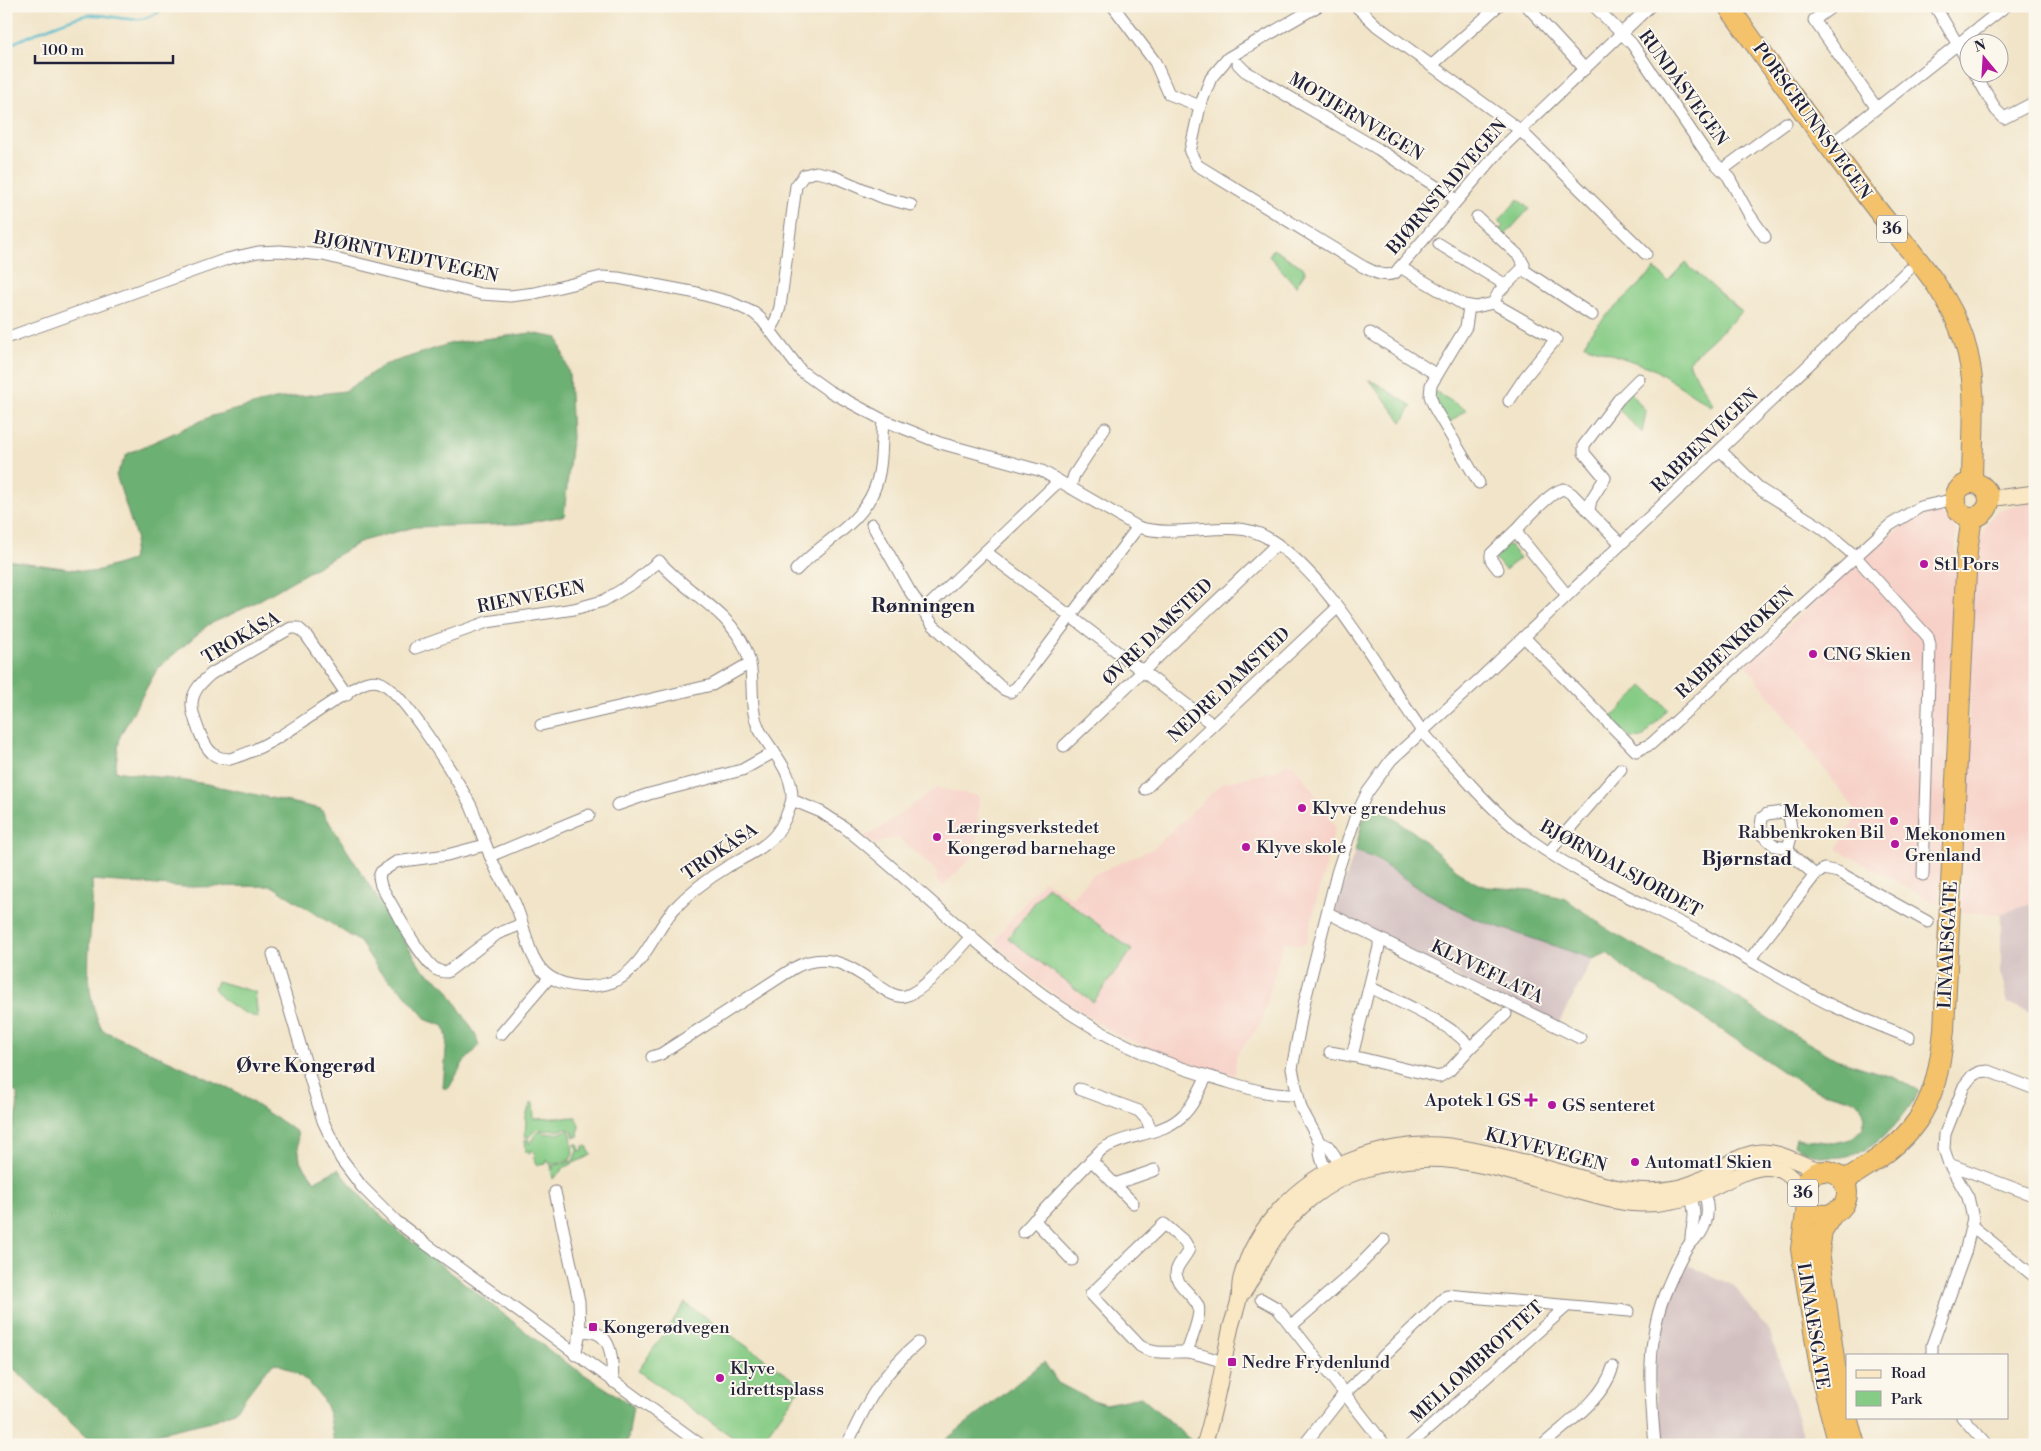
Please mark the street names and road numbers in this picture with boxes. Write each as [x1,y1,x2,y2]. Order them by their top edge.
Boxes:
street label: RUNDÅSVEGEN [1633,25,1733,151]
street label: PORSGRUNNSVEGEN [1747,38,1877,204]
street label: MOTJERNVEGEN [1284,68,1428,167]
street label: BJØRNSTADVEGEN [1381,114,1512,260]
road number: 36 [1877,215,1907,242]
street label: BJØRNTVEDTVEGEN [311,226,501,288]
street label: RABBENVEGEN [1647,384,1764,498]
street label: ØVRE DAMSTED [1098,574,1218,690]
street label: RIENVEGEN [475,575,588,619]
street label: RABBENKROKEN [1671,582,1800,704]
street label: TROKÅSA [198,606,285,670]
street label: NEDRE DAMSTED [1163,622,1295,748]
street label: BJØRNDALSJORDET [1535,815,1706,923]
street label: TROKÅSA [678,818,763,886]
street label: LINAAESGATE [1933,881,1963,1009]
street label: KLYVEFLATA [1427,935,1548,1009]
street label: KLYVEVEGEN [1483,1123,1610,1177]
road number: 36 [1788,1180,1818,1206]
street label: LINAAESGATE [1792,1261,1834,1391]
street label: MELLOMBROTTET [1406,1296,1549,1428]

